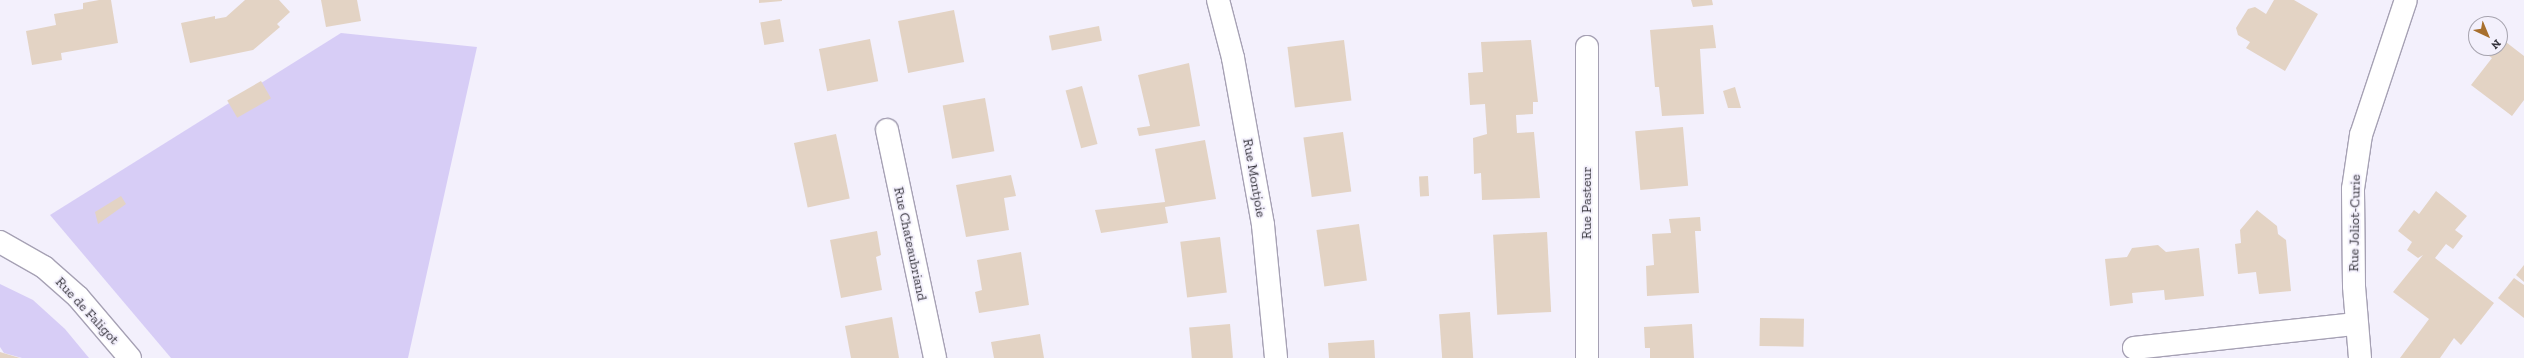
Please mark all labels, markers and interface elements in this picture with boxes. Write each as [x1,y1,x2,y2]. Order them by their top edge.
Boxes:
north arrow [2468,16,2508,56]
text: N [2488,37,2504,52]
street label: Rue Montjoie [1239,137,1269,219]
street label: Rue Pasteur [1579,167,1595,239]
street label: Rue Joliot-Curie [2346,174,2364,272]
street label: Rue Chateaubriand [890,186,930,302]
street label: Rue de Faligot [52,274,122,348]

